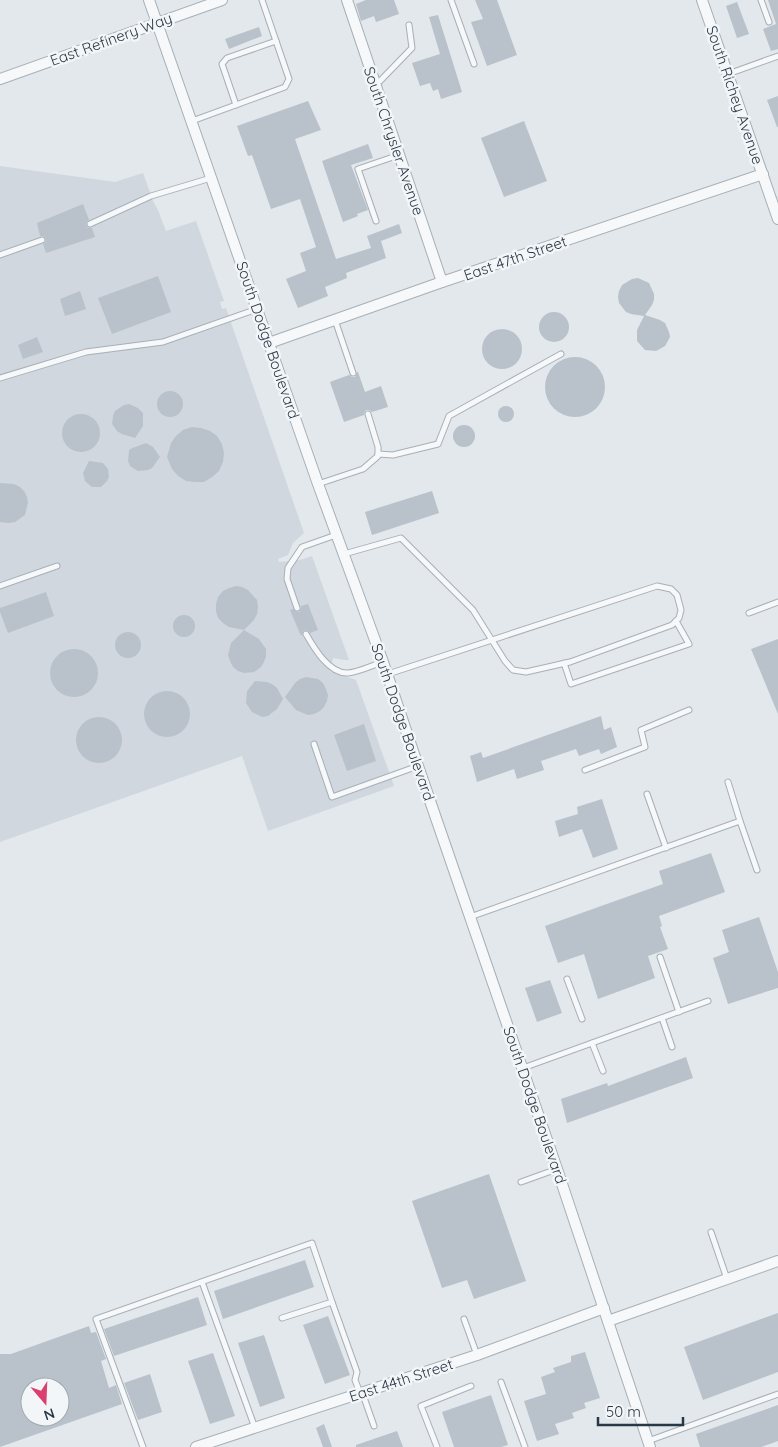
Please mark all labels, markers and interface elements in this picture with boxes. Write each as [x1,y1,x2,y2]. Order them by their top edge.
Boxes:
street label: East Refinery Way [47,8,175,70]
street label: South Richey Avenue [702,23,768,167]
street label: South Chrysler Avenue [360,64,428,218]
street label: East 47th Street [461,231,569,285]
street label: South Dodge Boulevard [232,259,304,421]
street label: South Dodge Boulevard [367,641,439,803]
street label: South Dodge Boulevard [499,1024,571,1186]
street label: East 44th Street [347,1354,455,1406]
north arrow [20,1377,70,1427]
scale bar [598,1394,683,1426]
text: 50 m [606,1402,641,1421]
text: N [41,1404,57,1424]

